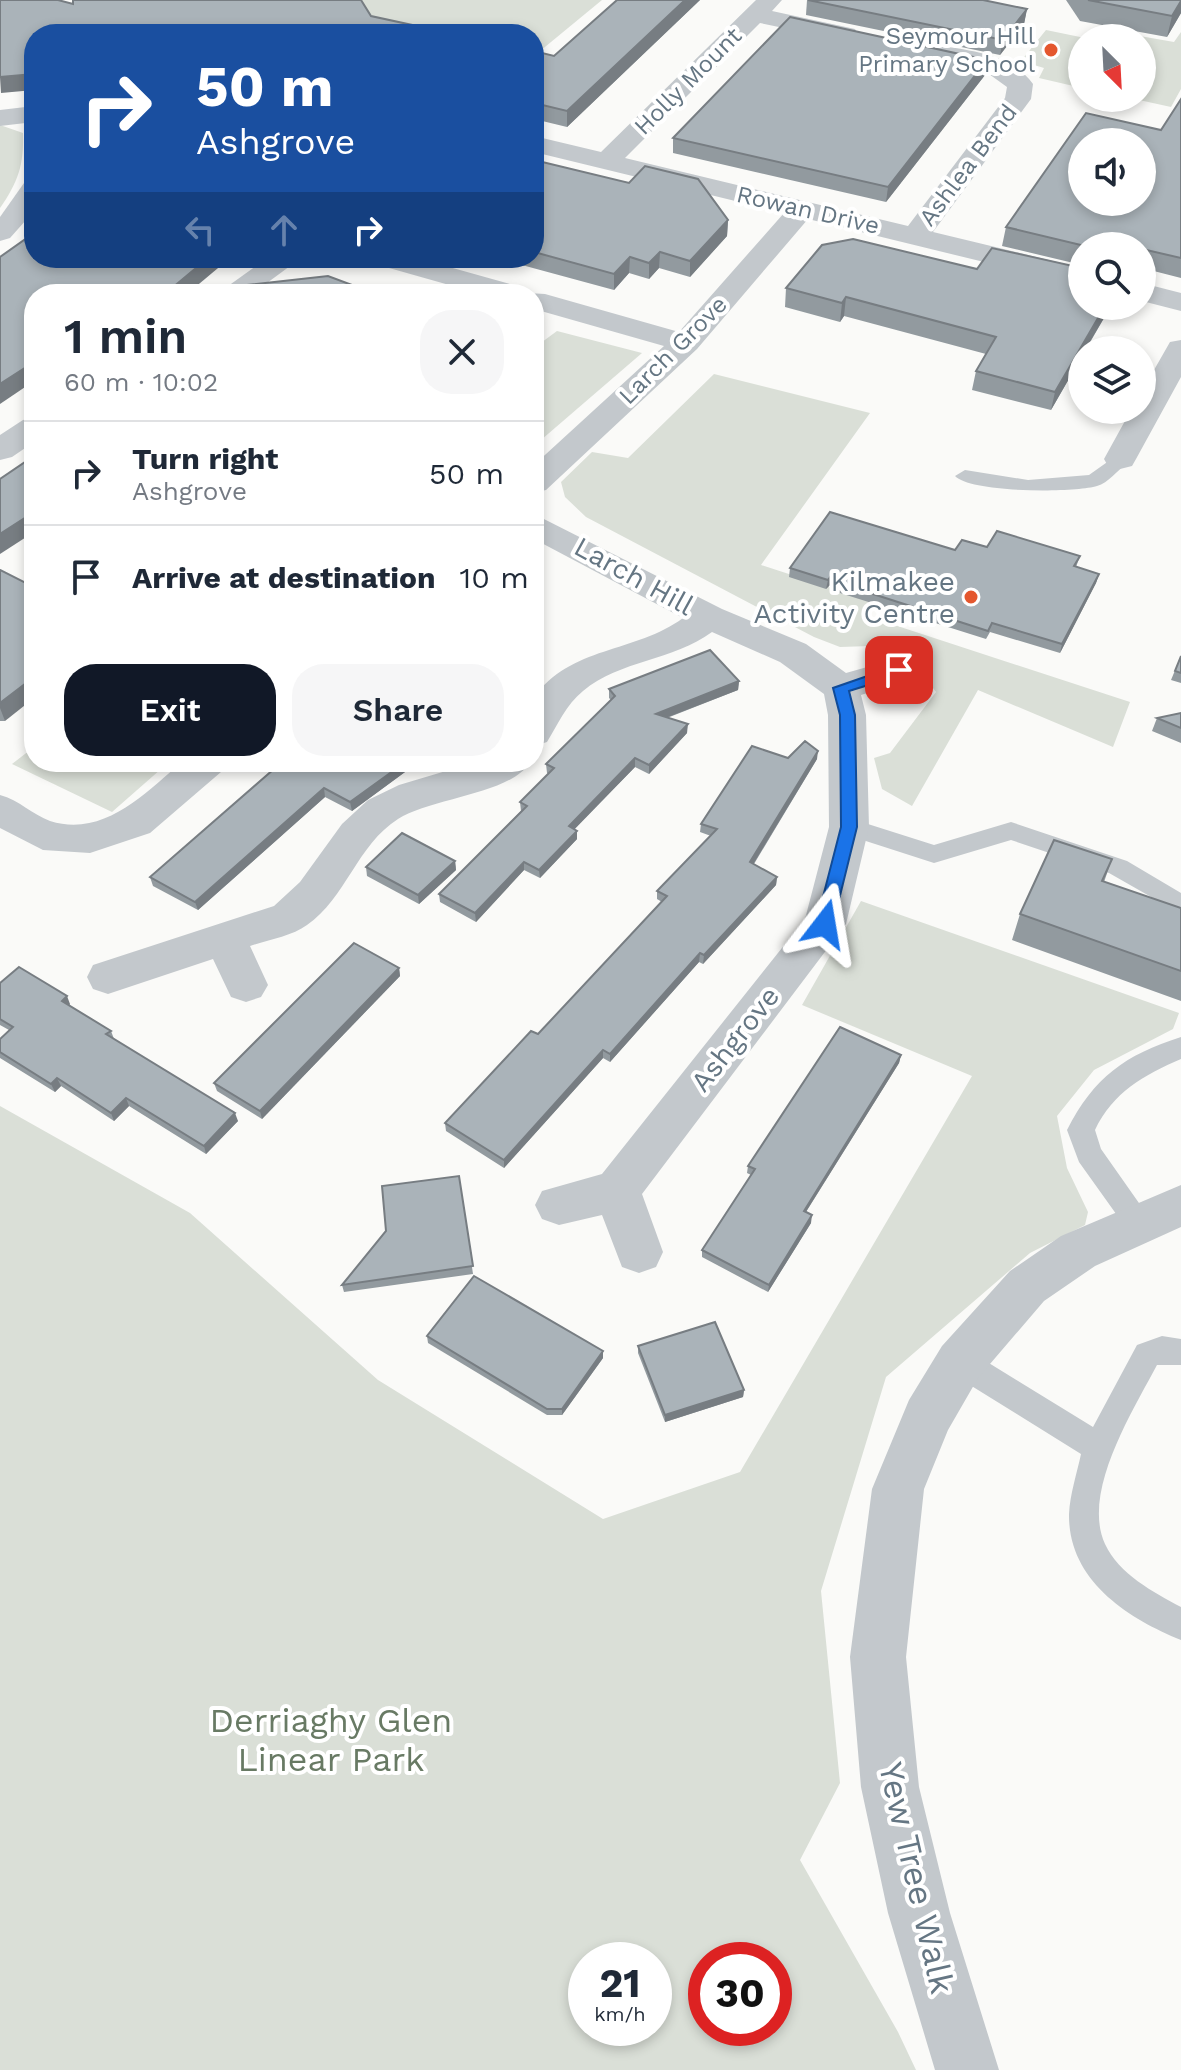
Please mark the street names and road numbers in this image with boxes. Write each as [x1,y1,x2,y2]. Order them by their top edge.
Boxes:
street label: Holly Mount [629,22,747,140]
street label: Ashlea Bend [913,99,1023,231]
street label: Rowan Drive [734,180,882,240]
street label: Larch Grove [613,290,733,410]
street label: Larch Hill [569,530,700,622]
street label: Ashgrove [684,980,786,1098]
street label: Yew Tree Walk [871,1758,963,1998]

